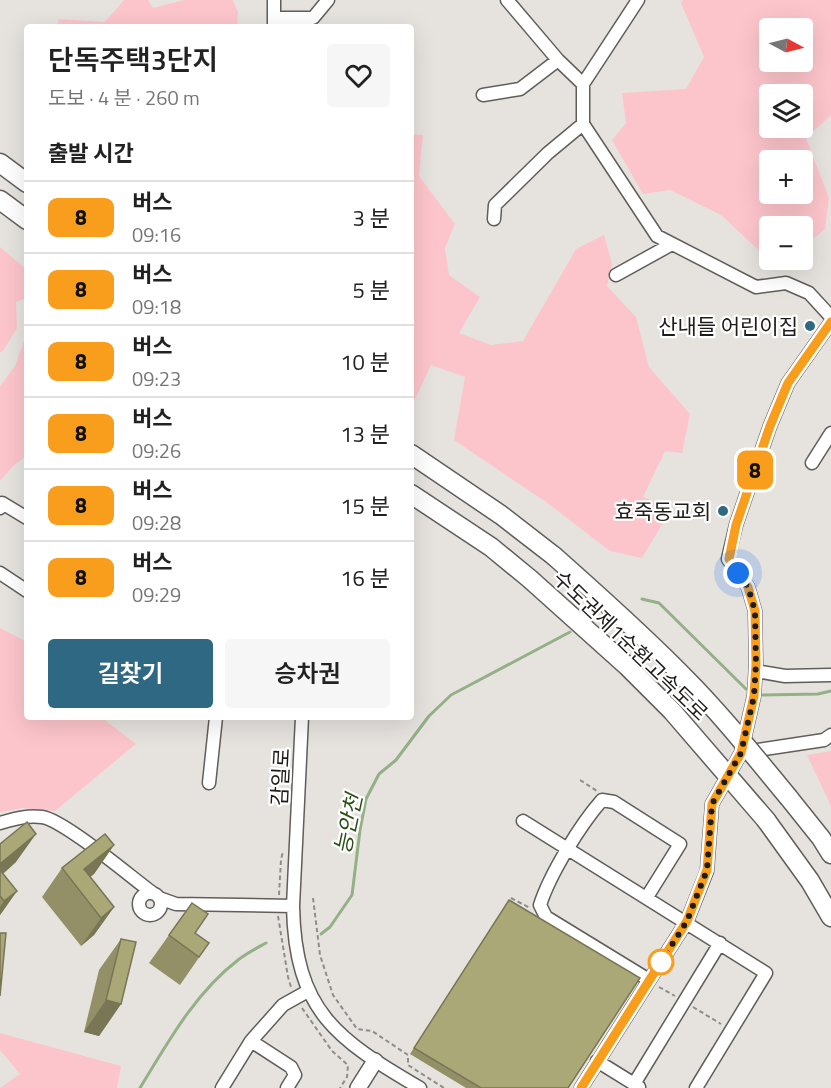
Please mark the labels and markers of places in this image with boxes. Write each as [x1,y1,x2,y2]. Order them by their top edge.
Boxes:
place label: 산내들 어린이집 [658,310,798,342]
marker: 산내들 어린이집 [803,319,817,333]
place label: 효죽동교회 [614,495,711,527]
marker: 효죽동교회 [716,504,730,518]
unlabelled marker [648,949,674,975]

